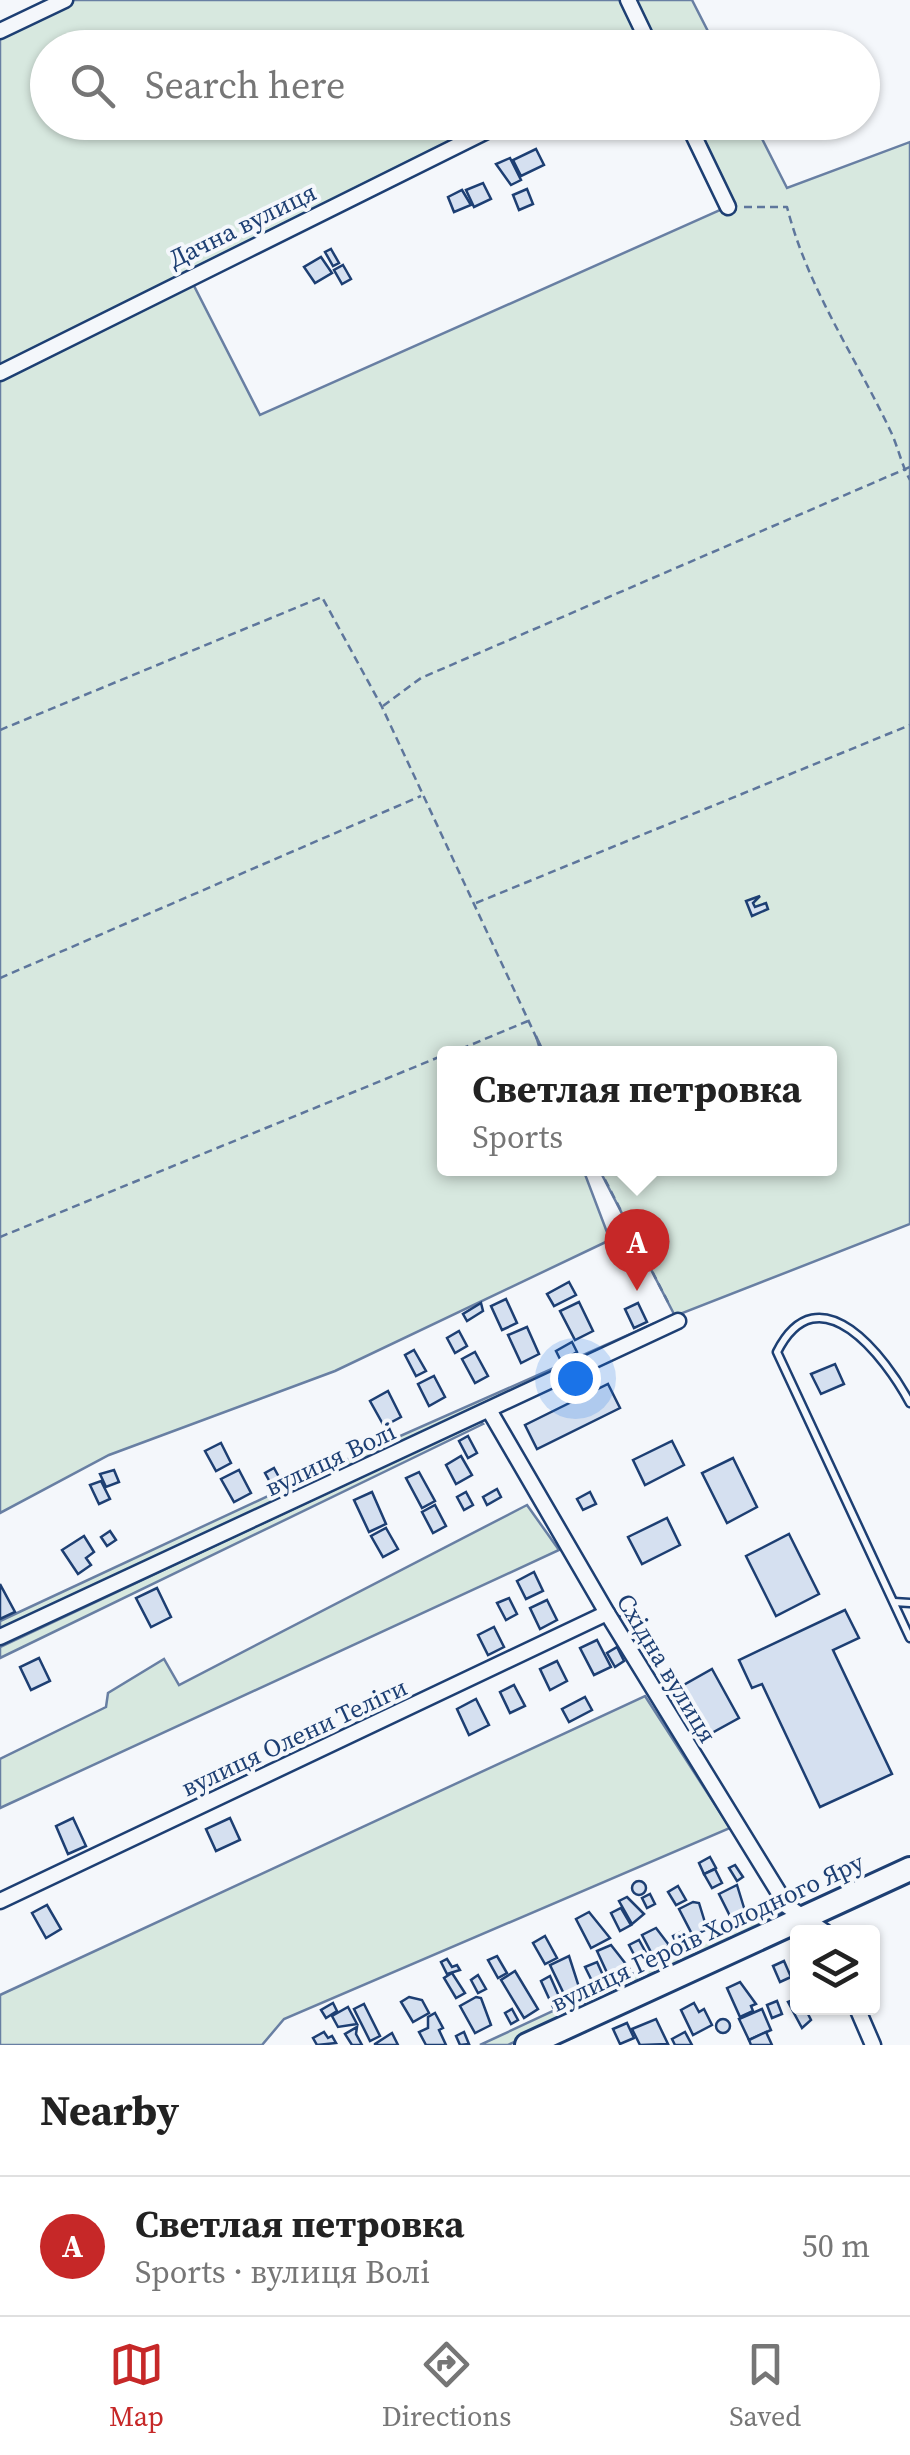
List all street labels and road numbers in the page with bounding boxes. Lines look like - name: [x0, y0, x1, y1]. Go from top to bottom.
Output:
- street label: Дачна вулиця: [162, 174, 322, 276]
- street label: вулиця Волі: [259, 1414, 401, 1504]
- street label: Східна вулиця: [609, 1587, 725, 1749]
- street label: вулиця Олени Теліги: [176, 1670, 412, 1804]
- street label: вулиця Героїв Холодного Яру: [545, 1844, 869, 2020]

